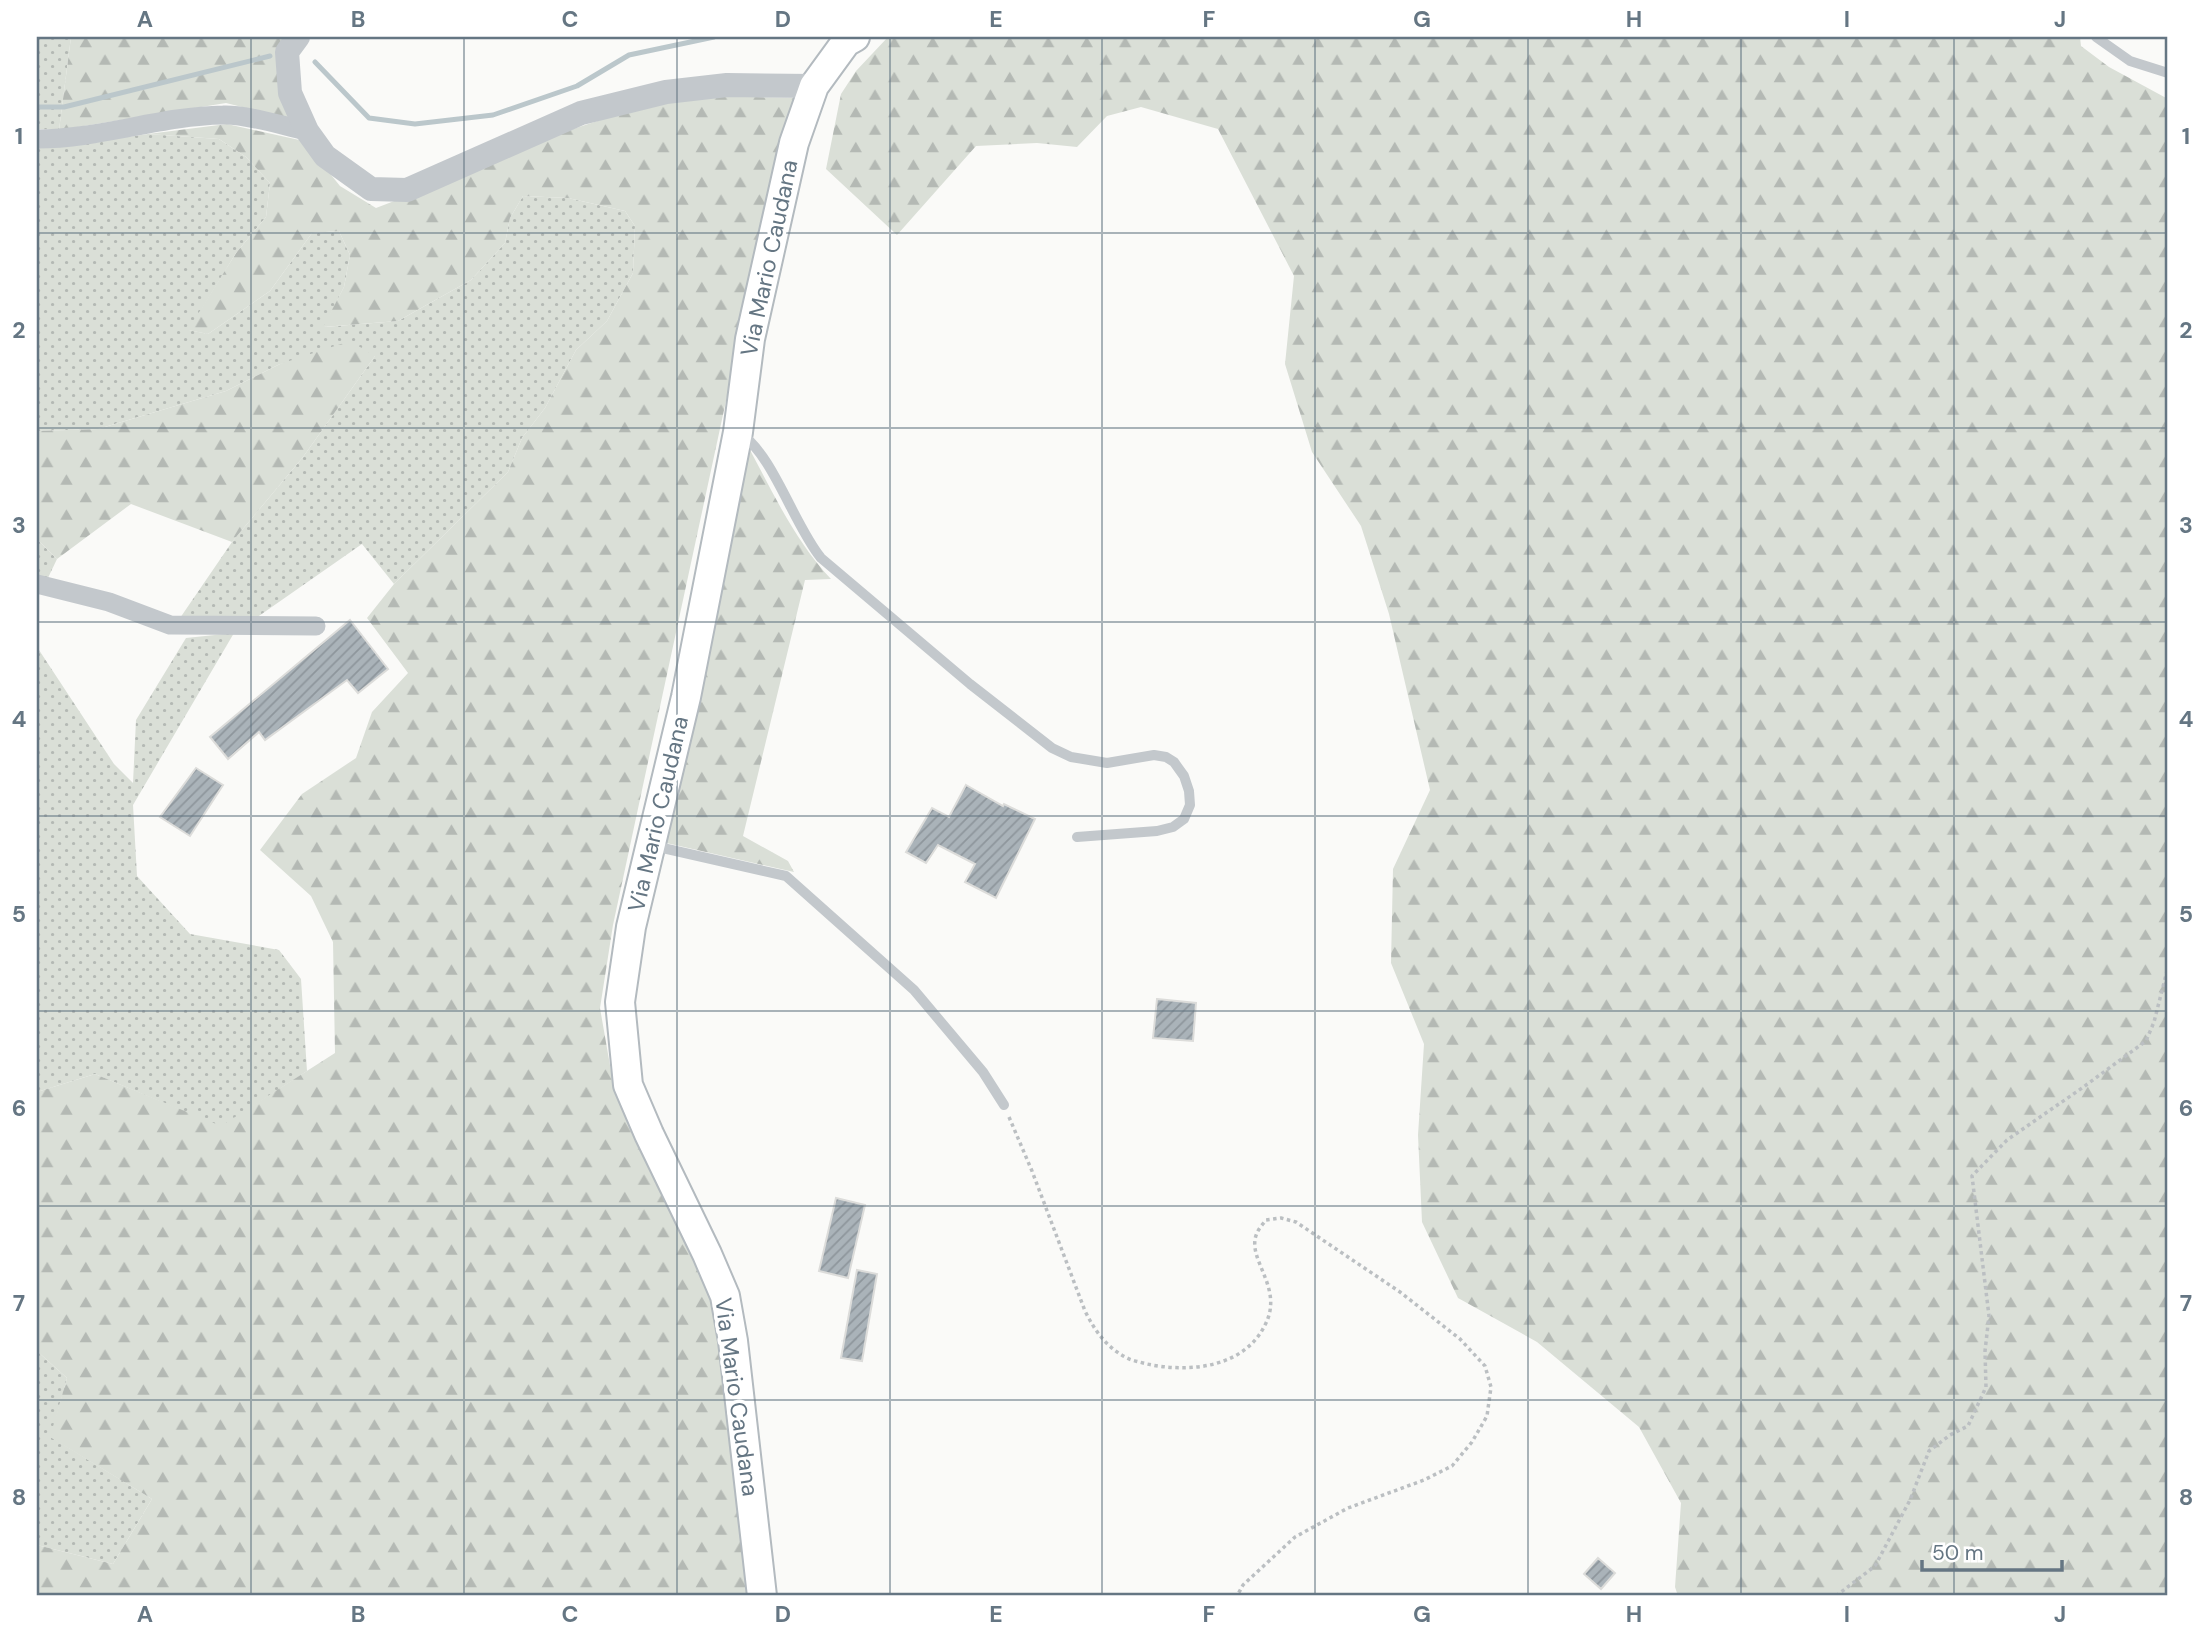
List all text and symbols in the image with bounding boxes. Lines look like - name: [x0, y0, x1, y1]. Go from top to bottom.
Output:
- text: A: [137, 4, 153, 34]
- text: B: [351, 4, 365, 34]
- text: C: [562, 4, 578, 34]
- text: D: [775, 4, 791, 34]
- text: E: [989, 4, 1003, 34]
- text: F: [1203, 4, 1216, 34]
- text: G: [1413, 4, 1431, 34]
- text: H: [1626, 4, 1642, 34]
- text: I: [1844, 4, 1850, 34]
- text: J: [2054, 4, 2066, 34]
- text: 1: [15, 121, 23, 151]
- text: 1: [2182, 121, 2190, 151]
- street label: Via Mario Caudana: [734, 157, 804, 359]
- text: 2: [12, 315, 26, 345]
- text: 2: [2179, 315, 2193, 345]
- text: 3: [12, 510, 26, 540]
- text: 3: [2179, 510, 2193, 540]
- text: 4: [12, 704, 27, 734]
- text: 4: [2179, 704, 2194, 734]
- street label: Via Mario Caudana: [621, 713, 695, 915]
- text: 5: [12, 899, 26, 929]
- text: 5: [2179, 899, 2193, 929]
- text: 6: [12, 1093, 26, 1123]
- text: 6: [2179, 1093, 2193, 1123]
- text: 7: [13, 1288, 25, 1318]
- text: 7: [2180, 1288, 2192, 1318]
- street label: Via Mario Caudana: [708, 1296, 766, 1498]
- text: 8: [12, 1482, 26, 1512]
- text: 8: [2179, 1482, 2193, 1512]
- scale bar: [1922, 1528, 2062, 1572]
- text: 50 m: [1932, 1539, 1983, 1567]
- text: A: [137, 1599, 153, 1629]
- text: B: [351, 1599, 365, 1629]
- text: C: [562, 1599, 578, 1629]
- text: D: [775, 1599, 791, 1629]
- text: E: [989, 1599, 1003, 1629]
- text: F: [1203, 1599, 1216, 1629]
- text: G: [1413, 1599, 1431, 1629]
- text: H: [1626, 1599, 1642, 1629]
- text: I: [1844, 1599, 1850, 1629]
- text: J: [2054, 1599, 2066, 1629]

